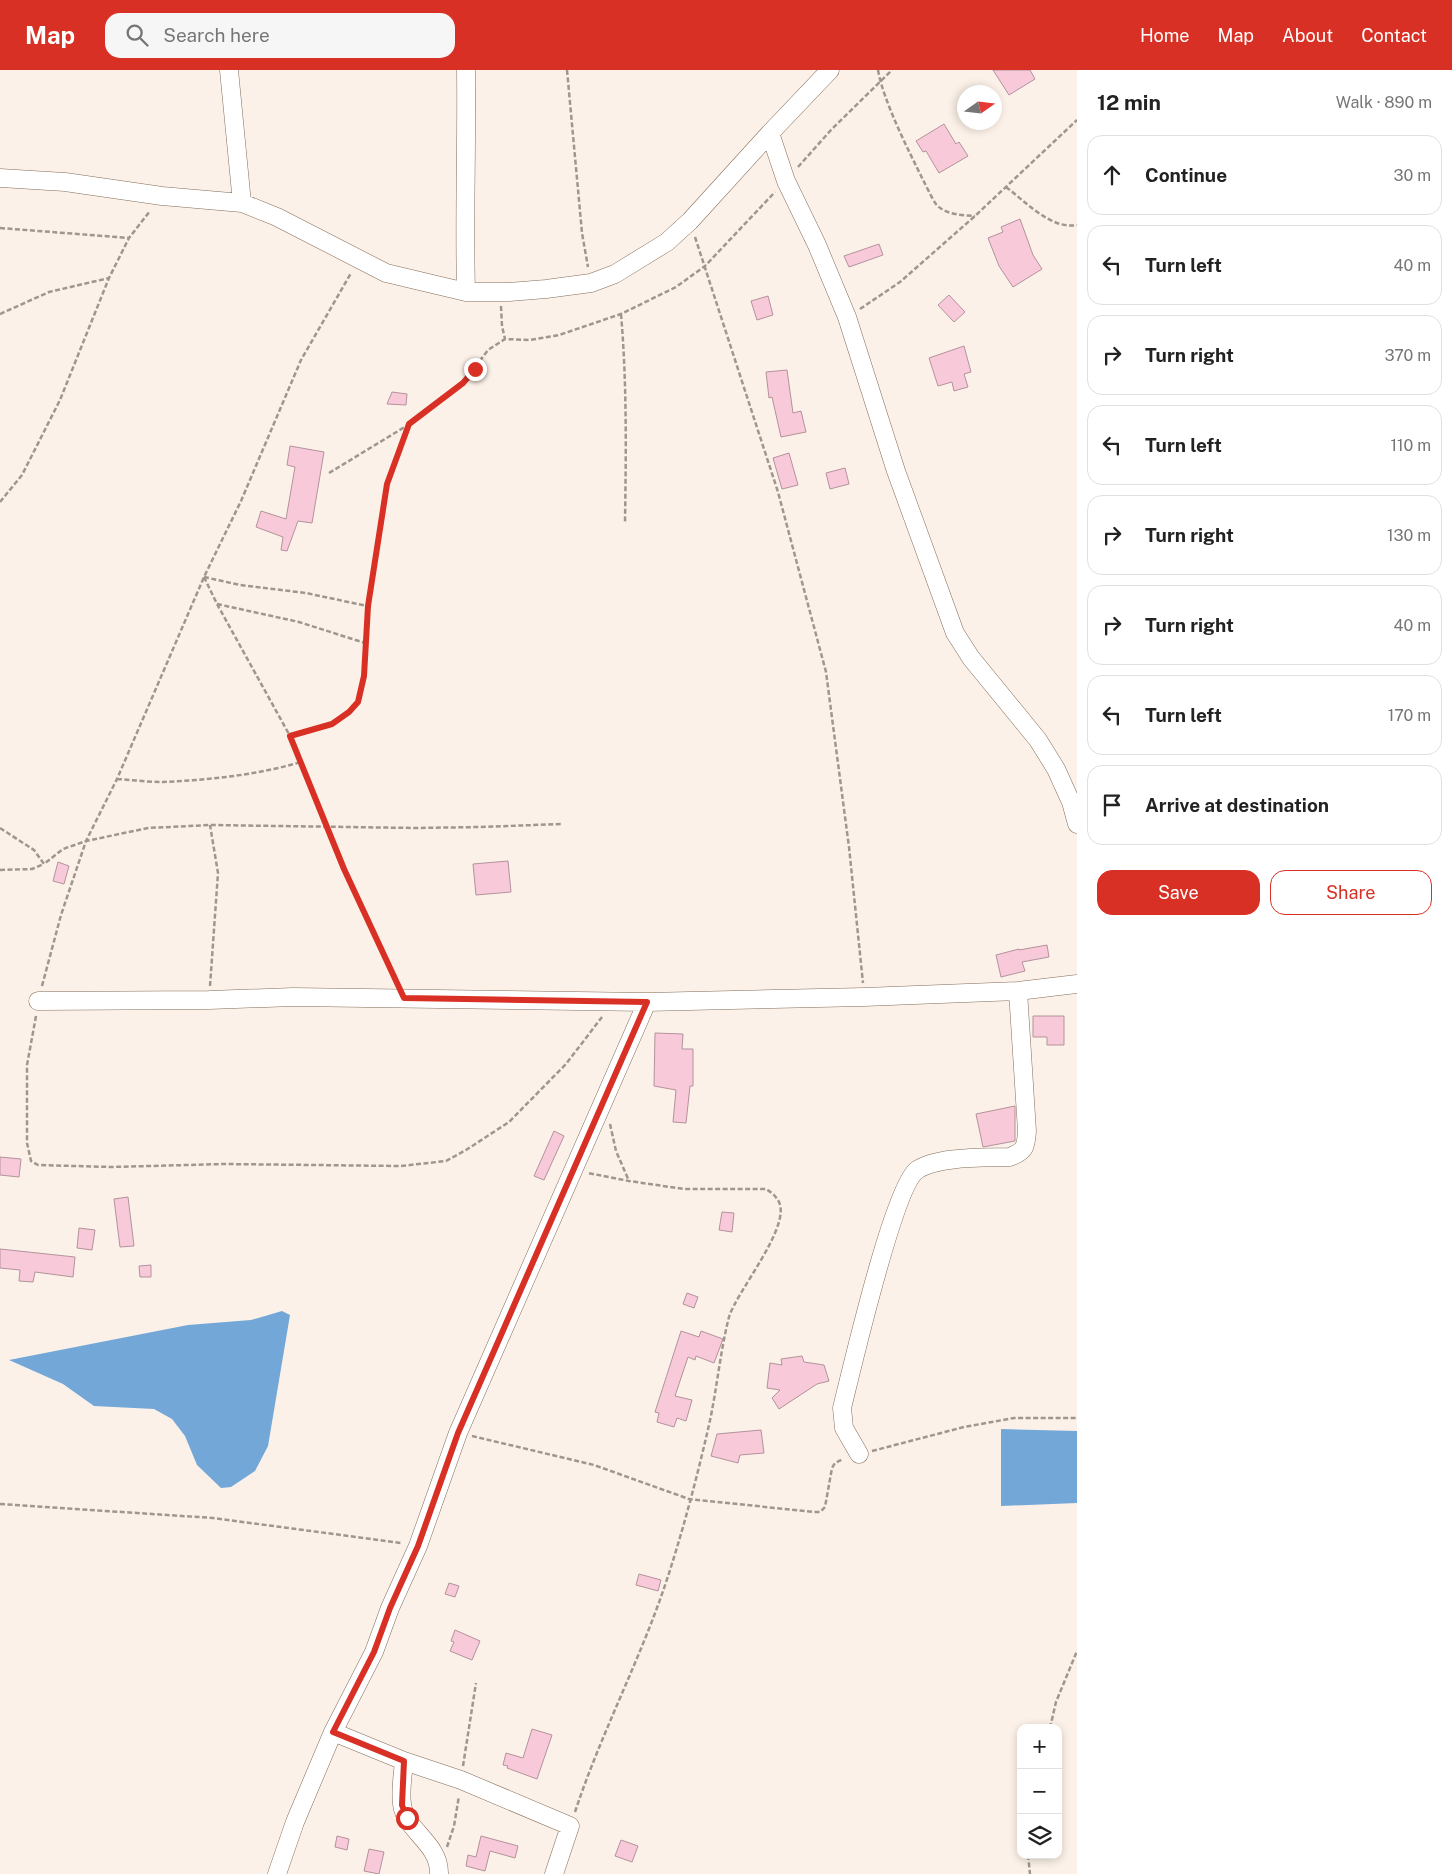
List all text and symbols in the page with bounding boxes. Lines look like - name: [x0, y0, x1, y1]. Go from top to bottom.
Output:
- search box: [105, 13, 455, 58]
- text: Map: [25, 21, 75, 49]
- icon: search: [123, 21, 151, 49]
- text: Search here: [163, 24, 270, 46]
- text: Home: [1140, 25, 1190, 46]
- text: Map: [1218, 25, 1254, 46]
- text: About: [1282, 25, 1333, 46]
- text: Contact: [1361, 25, 1427, 46]
- north arrow: [957, 85, 1002, 130]
- text: 12 min: [1097, 90, 1161, 115]
- text: Walk · 890 m: [1336, 93, 1432, 112]
- icon: ahead: [1098, 161, 1126, 189]
- text: Continue: [1145, 164, 1227, 186]
- text: 30 m: [1394, 166, 1431, 185]
- icon: left: [1098, 251, 1126, 279]
- text: Turn left: [1145, 254, 1222, 276]
- text: 40 m: [1393, 256, 1431, 275]
- icon: right: [1098, 341, 1126, 369]
- text: Turn right: [1145, 344, 1234, 366]
- text: 370 m: [1384, 346, 1431, 365]
- route end: [464, 358, 487, 381]
- icon: left: [1098, 431, 1126, 459]
- text: Turn left: [1145, 434, 1222, 456]
- text: 110 m: [1390, 436, 1431, 455]
- icon: right: [1098, 521, 1126, 549]
- text: Turn right: [1145, 524, 1234, 546]
- text: 130 m: [1387, 526, 1431, 545]
- icon: right: [1098, 611, 1126, 639]
- text: Turn right: [1145, 614, 1234, 636]
- text: 40 m: [1393, 616, 1431, 635]
- icon: left: [1098, 701, 1126, 729]
- text: Turn left: [1145, 704, 1222, 726]
- text: 170 m: [1388, 706, 1431, 725]
- icon: arrive: [1098, 791, 1126, 819]
- text: Arrive at destination: [1145, 794, 1329, 816]
- button: Save: [1097, 870, 1260, 915]
- button: Share: [1270, 870, 1432, 915]
- map controls: [1017, 1724, 1062, 1859]
- button: +: [1017, 1724, 1062, 1769]
- button: −: [1017, 1769, 1062, 1814]
- route start: [396, 1807, 419, 1830]
- button: layers: [1017, 1814, 1062, 1859]

